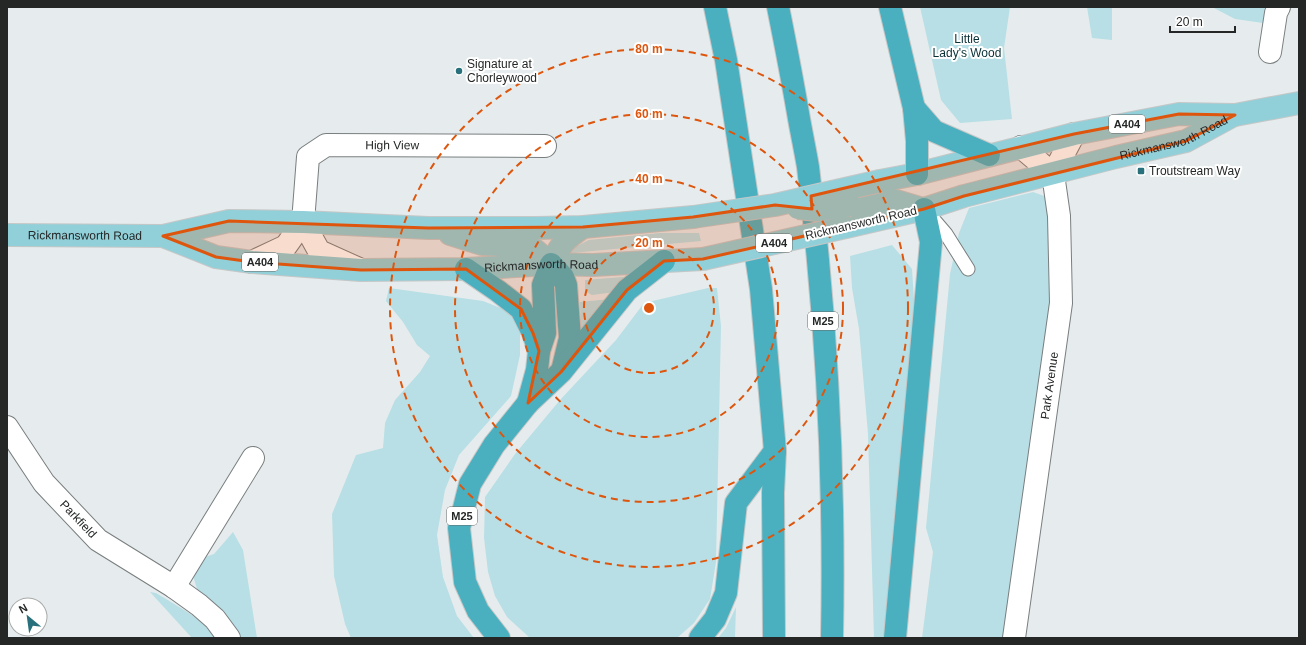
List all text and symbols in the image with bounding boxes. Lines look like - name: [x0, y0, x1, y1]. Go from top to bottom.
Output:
- scale bar: [1170, 8, 1235, 34]
- text: 20 m: [1176, 15, 1203, 29]
- park label: Little Lady's Wood: [933, 32, 1001, 60]
- text: 80 m: [635, 42, 663, 56]
- place label: Signature at Chorleywood: [467, 57, 537, 85]
- marker: Signature at Chorleywood: [454, 66, 464, 76]
- text: 60 m: [635, 107, 663, 121]
- street label: Rickmansworth Road: [1118, 113, 1230, 163]
- road number: A404: [1109, 115, 1145, 133]
- street label: High View: [365, 138, 419, 152]
- place label: Troutstream Way: [1149, 164, 1240, 178]
- marker: Troutstream Way: [1136, 166, 1146, 176]
- text: 40 m: [635, 172, 663, 186]
- street label: Rickmansworth Road: [804, 203, 918, 243]
- street label: Rickmansworth Road: [28, 228, 142, 243]
- road number: A404: [756, 234, 792, 252]
- text: 20 m: [635, 236, 663, 250]
- road number: A404: [242, 253, 278, 271]
- street label: Rickmansworth Road: [484, 257, 599, 275]
- centre of rings: [642, 301, 656, 315]
- road number: M25: [808, 312, 838, 330]
- street label: Park Avenue: [1038, 351, 1061, 420]
- street label: Parkfield: [57, 497, 99, 541]
- road number: M25: [447, 507, 477, 525]
- north arrow: [8, 597, 48, 637]
- text: N: [17, 601, 30, 615]

